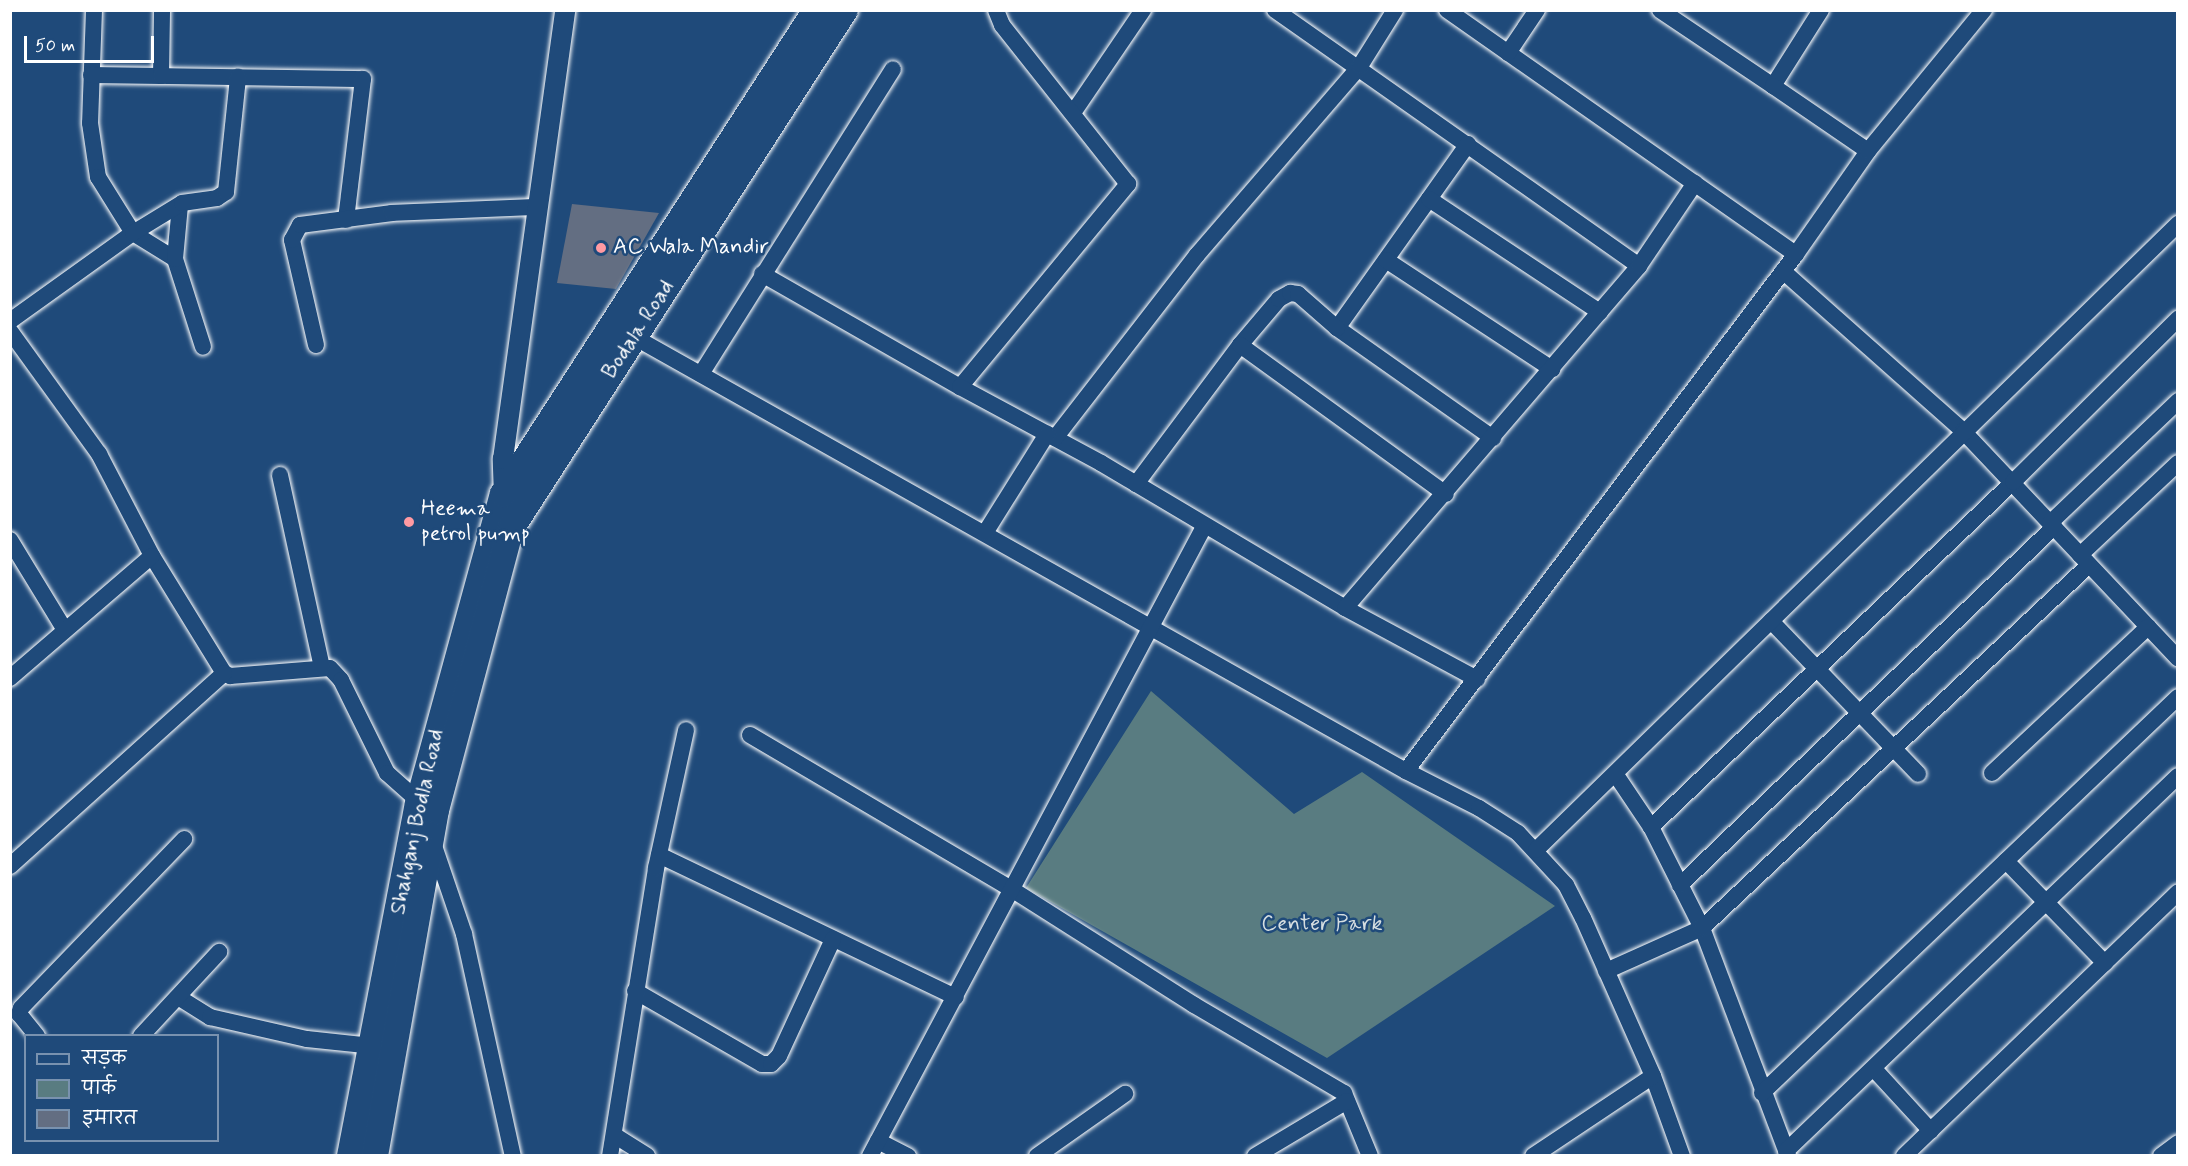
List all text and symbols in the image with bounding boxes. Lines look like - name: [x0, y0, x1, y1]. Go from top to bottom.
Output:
- scale bar: [27, 24, 158, 62]
- text: 50 m: [35, 34, 75, 58]
- place label: AC Wala Mandir: [613, 235, 772, 261]
- marker: AC Wala Mandir: [594, 241, 608, 255]
- street label: Bodala Road: [597, 276, 681, 384]
- place label: Heema petrol pump: [421, 496, 526, 548]
- marker: Heema petrol pump: [402, 515, 416, 529]
- street label: Shahganj Bodla Road: [385, 727, 451, 917]
- park label: Center Park: [1263, 912, 1381, 938]
- legend: [24, 1034, 219, 1142]
- text: सड़क: [82, 1047, 126, 1071]
- text: पार्क: [82, 1077, 116, 1101]
- text: इमारत: [82, 1107, 137, 1131]

